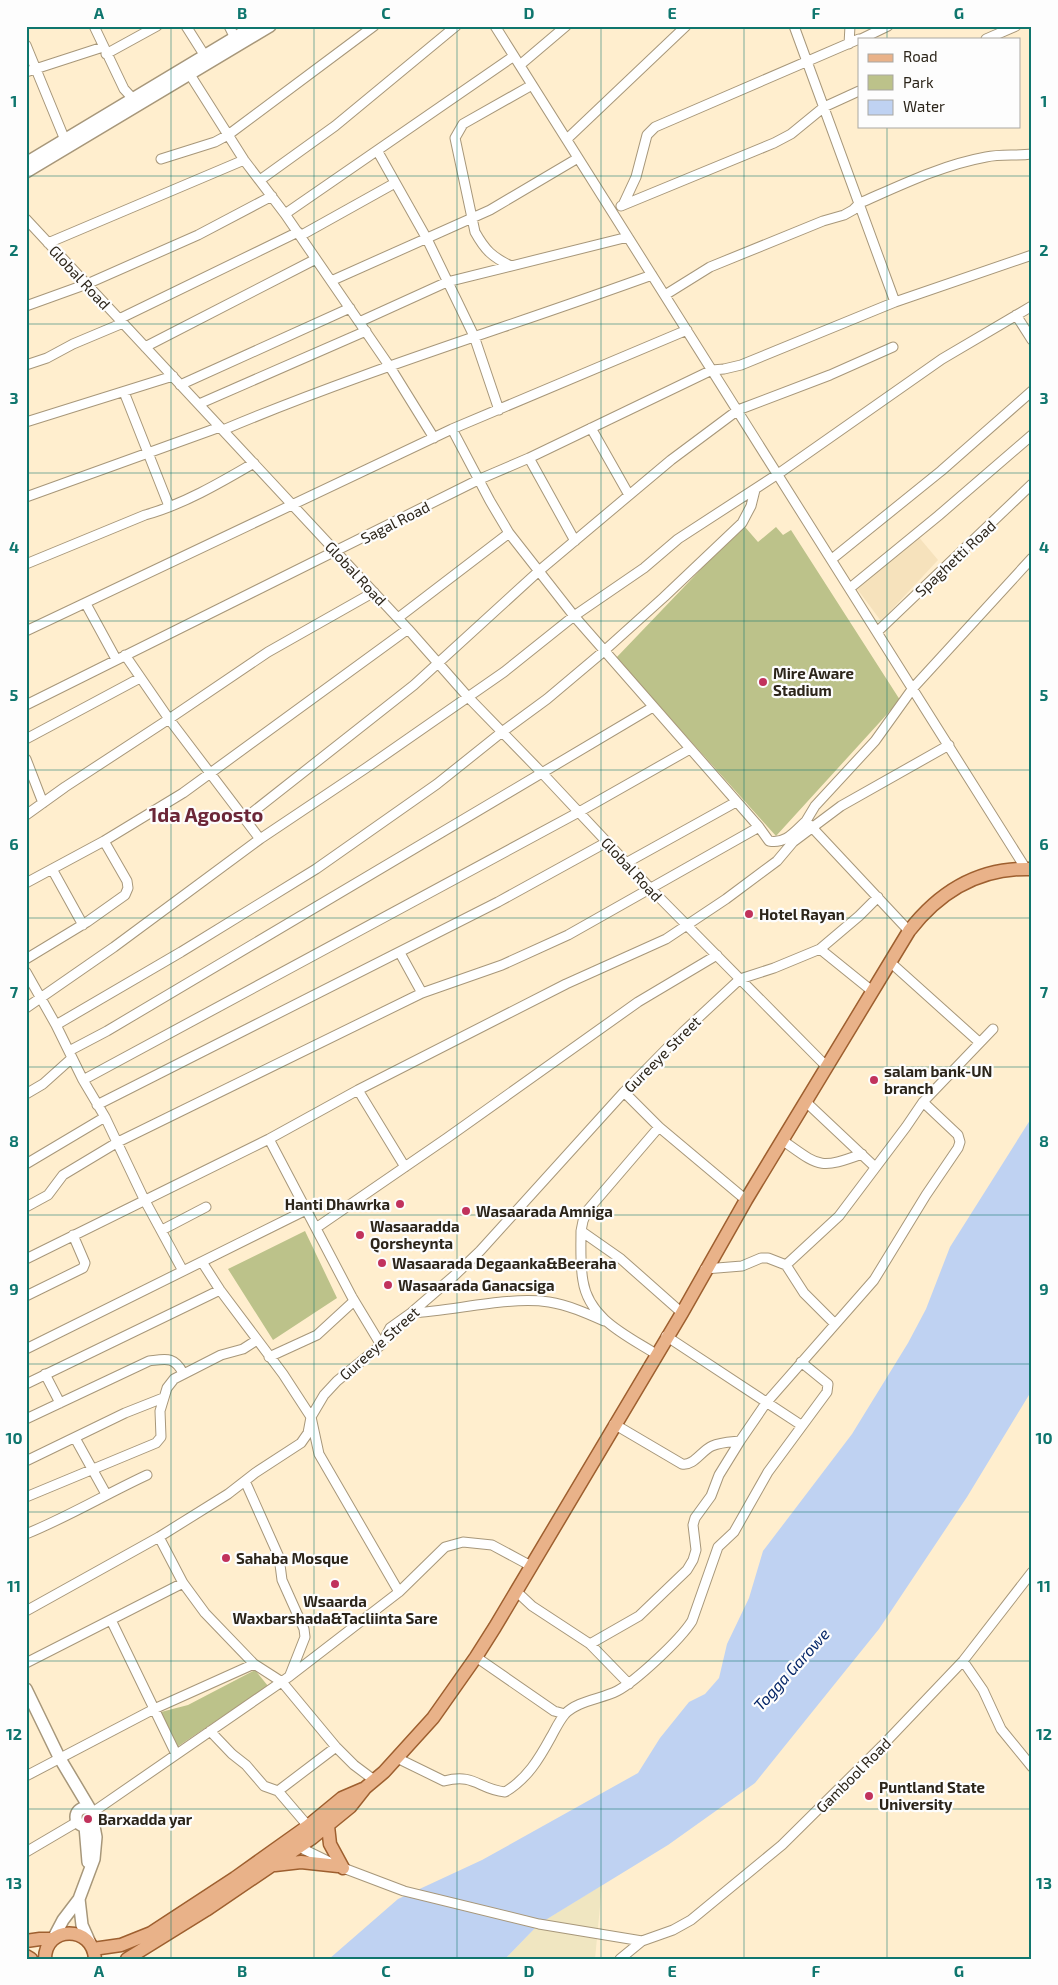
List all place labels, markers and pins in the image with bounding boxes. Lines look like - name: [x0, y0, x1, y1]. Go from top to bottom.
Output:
- place label: Mire Aware Stadium: [773, 664, 854, 699]
- marker: Mire Aware Stadium: [757, 676, 769, 688]
- place label: Hotel Rayan: [759, 905, 845, 924]
- marker: Hotel Rayan: [743, 908, 755, 920]
- place label: salam bank-UN branch: [884, 1062, 992, 1097]
- marker: salam bank-UN branch: [868, 1074, 880, 1086]
- place label: Hanti Dhawrka: [285, 1195, 390, 1213]
- marker: Hanti Dhawrka: [394, 1198, 406, 1210]
- place label: Wasaarada Amniga: [476, 1202, 613, 1220]
- marker: Wasaarada Amniga: [460, 1205, 472, 1217]
- place label: Wasaaradda Qorsheynta: [370, 1217, 459, 1253]
- marker: Wasaaradda Qorsheynta: [354, 1229, 366, 1241]
- place label: Wasaarada Degaanka&Beeraha: [392, 1254, 617, 1272]
- marker: Wasaarada Degaanka&Beeraha: [376, 1257, 388, 1269]
- place label: Wasaarada Ganacsiga: [398, 1276, 555, 1294]
- marker: Wasaarada Ganacsiga: [382, 1279, 394, 1291]
- place label: Sahaba Mosque: [236, 1549, 348, 1567]
- marker: Sahaba Mosque: [220, 1552, 232, 1564]
- marker: Wsaarda Waxbarshada&Tacliinta Sare: [329, 1578, 341, 1590]
- place label: Wsaarda Waxbarshada&Tacliinta Sare: [232, 1592, 438, 1627]
- place label: Puntland State University: [879, 1778, 985, 1814]
- marker: Puntland State University: [863, 1790, 875, 1802]
- place label: Barxadda yar: [98, 1810, 193, 1829]
- marker: Barxadda yar: [82, 1813, 94, 1825]

